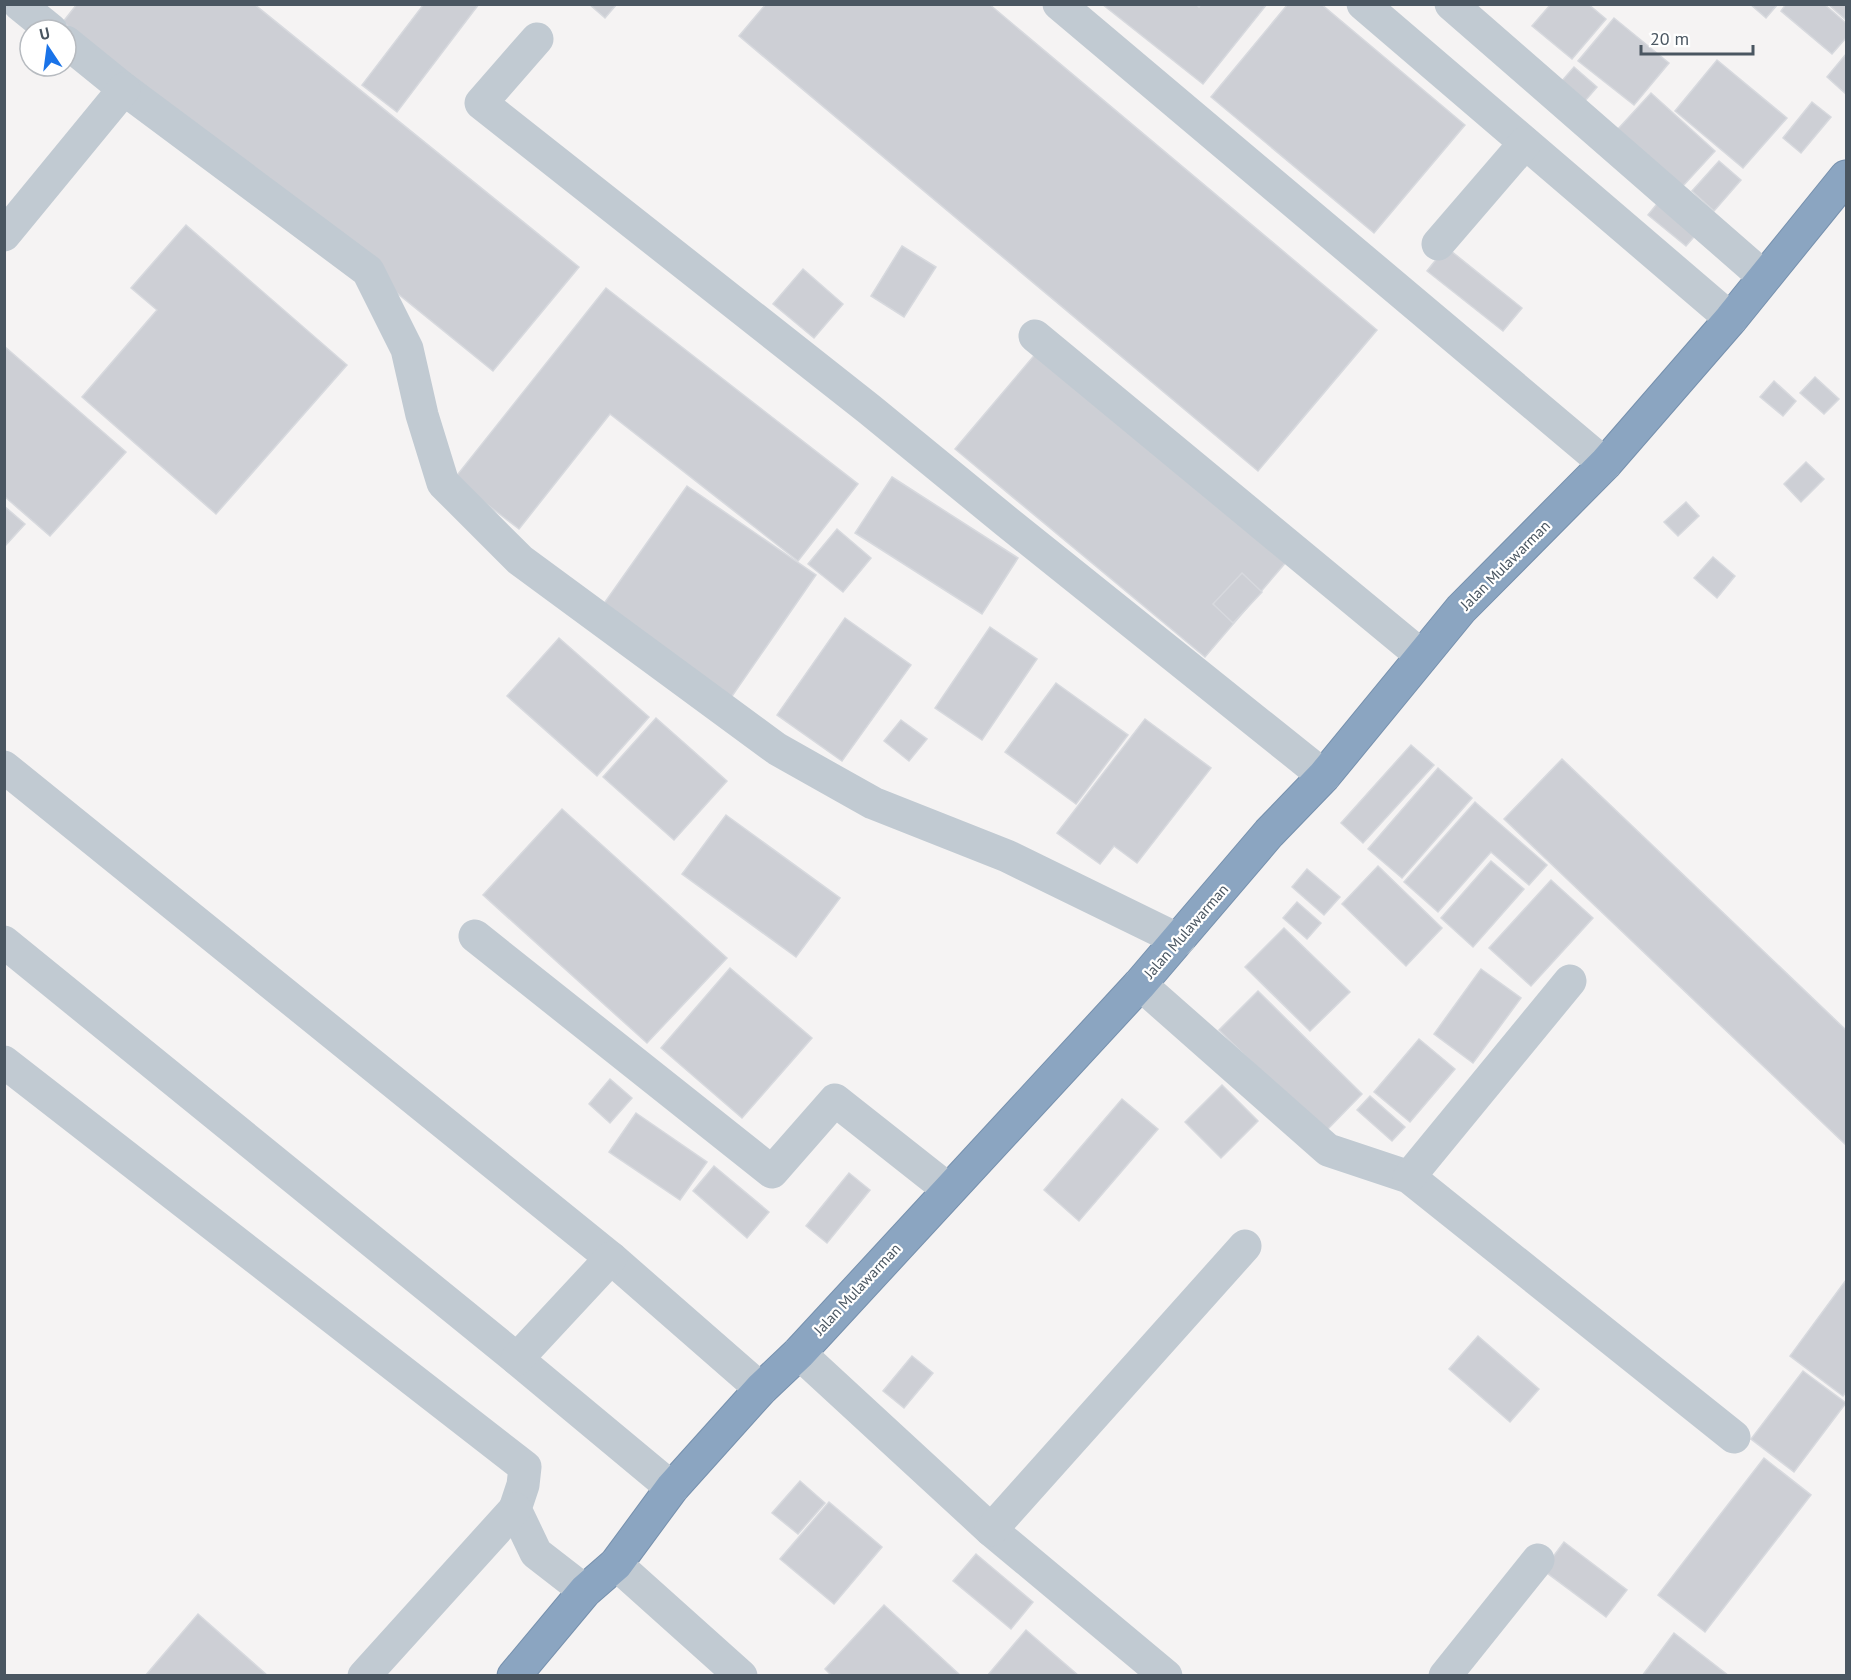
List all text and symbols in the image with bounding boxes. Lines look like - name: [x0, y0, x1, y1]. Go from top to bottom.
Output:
- north arrow: [18, 18, 78, 78]
- scale bar: [1641, 18, 1754, 56]
- text: U: [37, 23, 52, 44]
- text: 20 m: [1650, 27, 1689, 50]
- street label: Jalan Mulawarman: [1456, 516, 1554, 614]
- street label: Jalan Mulawarman: [1139, 880, 1232, 983]
- street label: Jalan Mulawarman: [809, 1239, 905, 1340]

